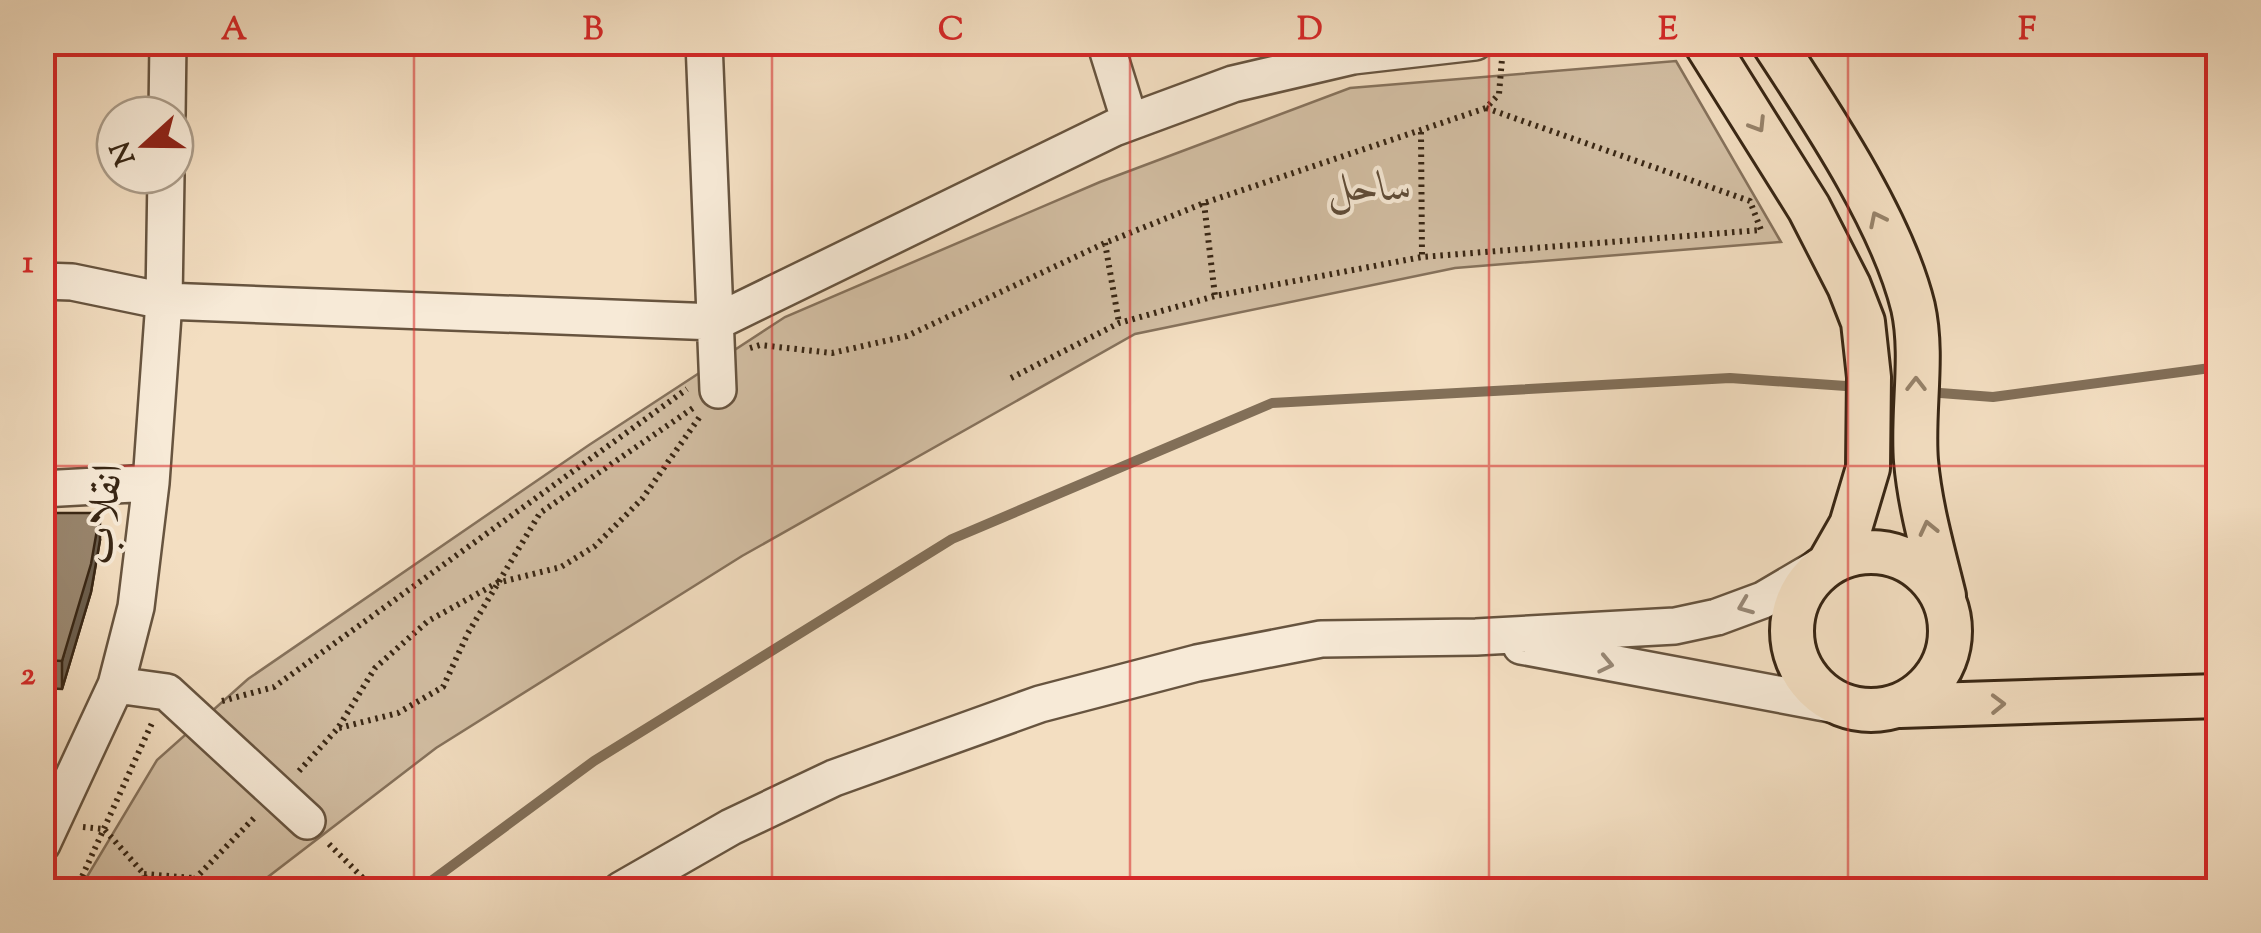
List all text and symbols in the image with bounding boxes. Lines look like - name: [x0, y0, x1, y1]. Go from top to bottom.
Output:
- text: A: [221, 8, 247, 54]
- text: B: [583, 8, 603, 54]
- text: C: [938, 8, 964, 54]
- text: D: [1297, 8, 1323, 54]
- text: E: [1658, 8, 1678, 54]
- text: F: [2018, 8, 2036, 54]
- north arrow: [95, 95, 195, 195]
- one-way arrow: [1746, 114, 1765, 132]
- text: N: [102, 135, 147, 170]
- park label: ساحل: [1327, 160, 1413, 220]
- one-way arrow: [1869, 211, 1889, 229]
- text: 1: [23, 241, 34, 287]
- one-way arrow: [1905, 375, 1927, 390]
- street label: انقلاب: [71, 461, 141, 568]
- one-way arrow: [1919, 520, 1940, 537]
- one-way arrow: [1738, 595, 1755, 615]
- one-way arrow: [1597, 652, 1614, 673]
- text: 2: [21, 653, 36, 699]
- one-way arrow: [1990, 693, 2006, 714]

